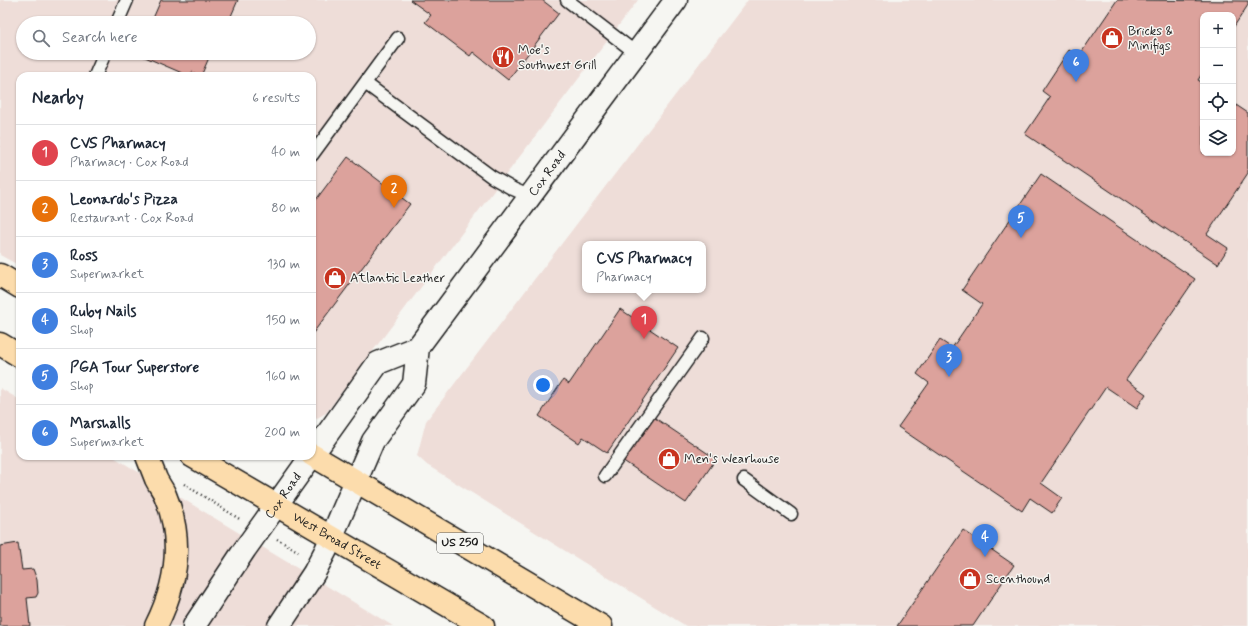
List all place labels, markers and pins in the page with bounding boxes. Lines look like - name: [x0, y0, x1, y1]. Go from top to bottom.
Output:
- place label: Bricks & Minifigs: [1128, 23, 1173, 55]
- shop icon: Bricks & Minifigs: [1099, 25, 1125, 51]
- place label: Moe's Southwest Grill: [518, 42, 597, 74]
- restaurant icon: Moe's Southwest Grill: [490, 44, 516, 70]
- pin: 6: [1063, 49, 1089, 82]
- pin: 2: [381, 175, 407, 208]
- pin: 5: [1008, 205, 1034, 238]
- shop icon: Atlantic Leather: [322, 265, 348, 291]
- place label: Atlantic Leather: [350, 270, 446, 287]
- pin: 1: [631, 306, 657, 339]
- pin: 3: [936, 344, 962, 377]
- shop icon: Men's Wearhouse: [656, 446, 682, 472]
- place label: Men's Wearhouse: [684, 451, 780, 468]
- pin: 4: [972, 524, 998, 557]
- shop icon: Scenthound: [957, 566, 983, 592]
- place label: Scenthound: [986, 571, 1050, 588]

